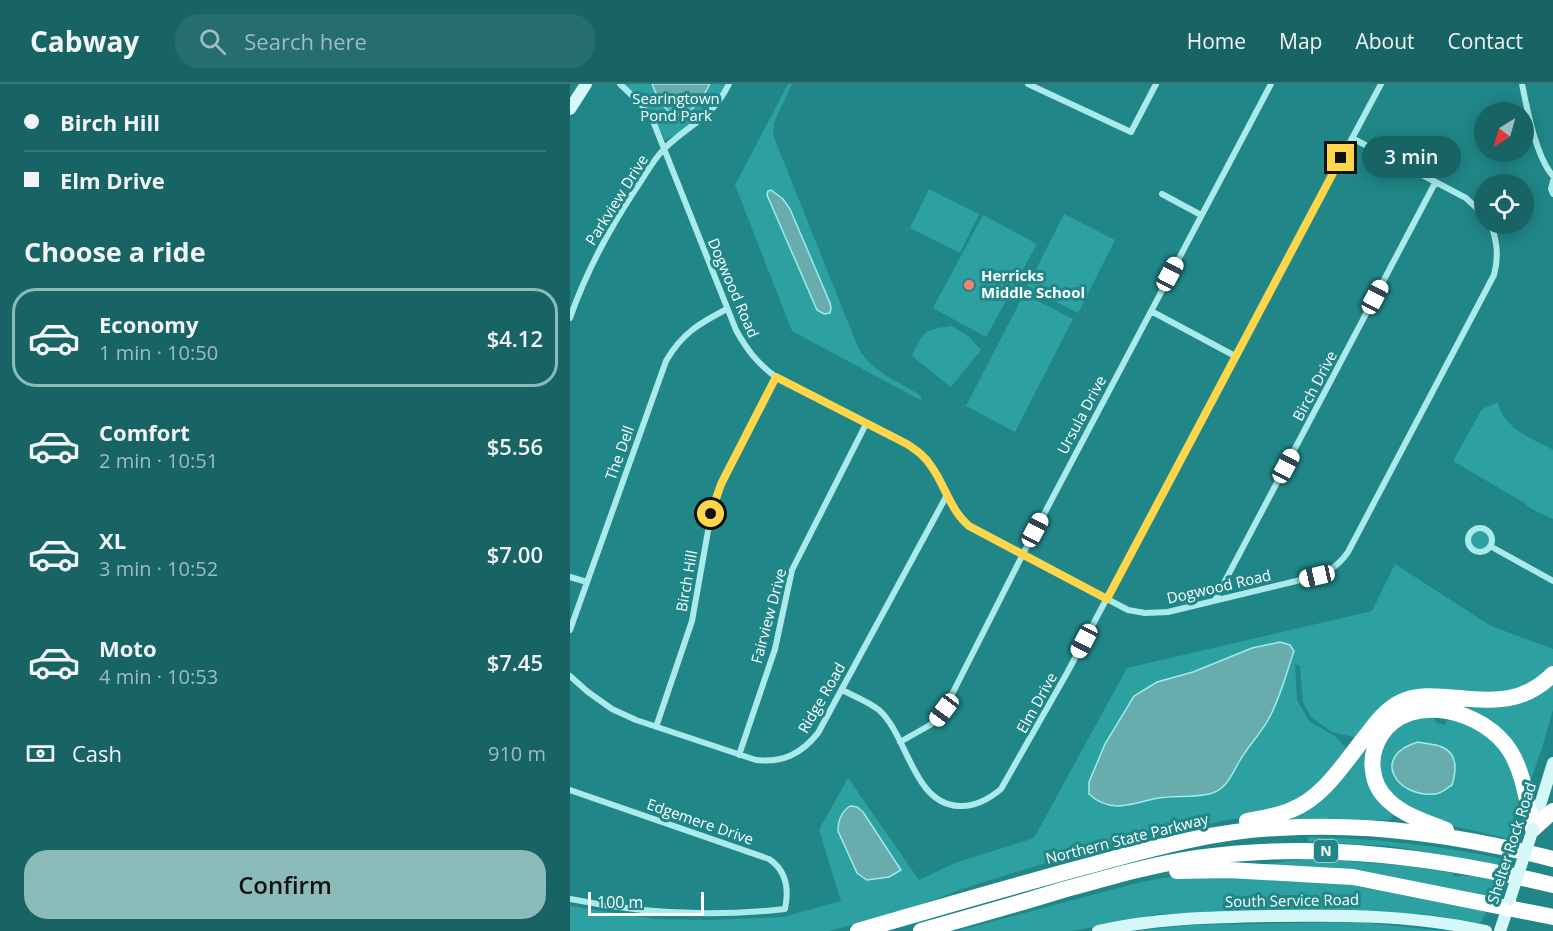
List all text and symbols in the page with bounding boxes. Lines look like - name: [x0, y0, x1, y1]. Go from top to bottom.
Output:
- search box: [175, 14, 595, 68]
- text: Cabway: [30, 22, 139, 60]
- icon: search: [196, 25, 229, 58]
- text: Search here: [244, 26, 367, 56]
- text: Home: [1187, 27, 1246, 55]
- text: Map: [1279, 27, 1322, 55]
- text: About: [1355, 27, 1415, 55]
- text: Contact: [1448, 27, 1523, 55]
- park label: Searingtown Pond Park: [632, 88, 720, 125]
- north arrow: [1474, 102, 1534, 162]
- map controls: [1474, 102, 1534, 234]
- text: Birch Hill: [60, 107, 160, 137]
- callout: 3 min: [1362, 137, 1461, 179]
- text: 3 min: [1385, 143, 1439, 170]
- route end: [1327, 144, 1354, 171]
- street label: Parkview Drive: [580, 150, 652, 249]
- text: Elm Drive: [60, 165, 165, 195]
- button: locate: [1474, 174, 1534, 234]
- text: Choose a ride: [24, 233, 206, 270]
- street label: Dogwood Road: [704, 235, 764, 341]
- car: [1154, 254, 1186, 294]
- place label: Herricks Middle School: [981, 265, 1085, 302]
- car: [1359, 277, 1391, 317]
- marker: Herricks Middle School: [962, 278, 976, 292]
- text: Economy: [99, 309, 198, 339]
- icon: car: [27, 311, 81, 365]
- text: $4.12: [487, 323, 543, 353]
- text: 1 min · 10:50: [99, 339, 218, 366]
- street label: Birch Drive: [1287, 347, 1341, 424]
- street label: Ursula Drive: [1052, 372, 1110, 457]
- text: Comfort: [99, 417, 190, 447]
- icon: car: [27, 419, 81, 473]
- street label: The Dell: [600, 423, 638, 483]
- text: $5.56: [487, 431, 543, 461]
- car: [1270, 446, 1302, 486]
- text: 2 min · 10:51: [99, 447, 218, 474]
- route start: [697, 500, 724, 527]
- car: [1019, 510, 1051, 550]
- text: XL: [99, 525, 126, 555]
- icon: car: [27, 527, 81, 581]
- text: $7.00: [487, 539, 543, 569]
- street label: Birch Hill: [671, 548, 701, 613]
- text: 3 min · 10:52: [99, 555, 218, 582]
- car: [1297, 563, 1337, 589]
- street label: Dogwood Road: [1165, 564, 1273, 608]
- street label: Fairview Drive: [746, 566, 790, 666]
- car: [1068, 621, 1100, 661]
- text: Moto: [99, 633, 157, 663]
- icon: car: [27, 635, 81, 689]
- text: $7.45: [487, 647, 543, 677]
- street label: Ridge Road: [793, 659, 849, 736]
- text: 4 min · 10:53: [99, 663, 218, 690]
- street label: Elm Drive: [1011, 669, 1061, 736]
- car: [926, 690, 962, 730]
- icon: cash: [24, 737, 57, 770]
- text: Cash: [72, 738, 122, 768]
- text: 910 m: [488, 740, 546, 767]
- street label: Shelter Rock Road: [1482, 779, 1540, 906]
- street label: Edgemere Drive: [644, 793, 756, 849]
- street label: Northern State Parkway: [1043, 808, 1211, 868]
- road number: N: [1314, 840, 1338, 862]
- button: Confirm: [24, 850, 546, 919]
- scale bar: [588, 889, 704, 916]
- street label: South Service Road: [1225, 889, 1359, 911]
- text: 100 m: [597, 891, 643, 913]

